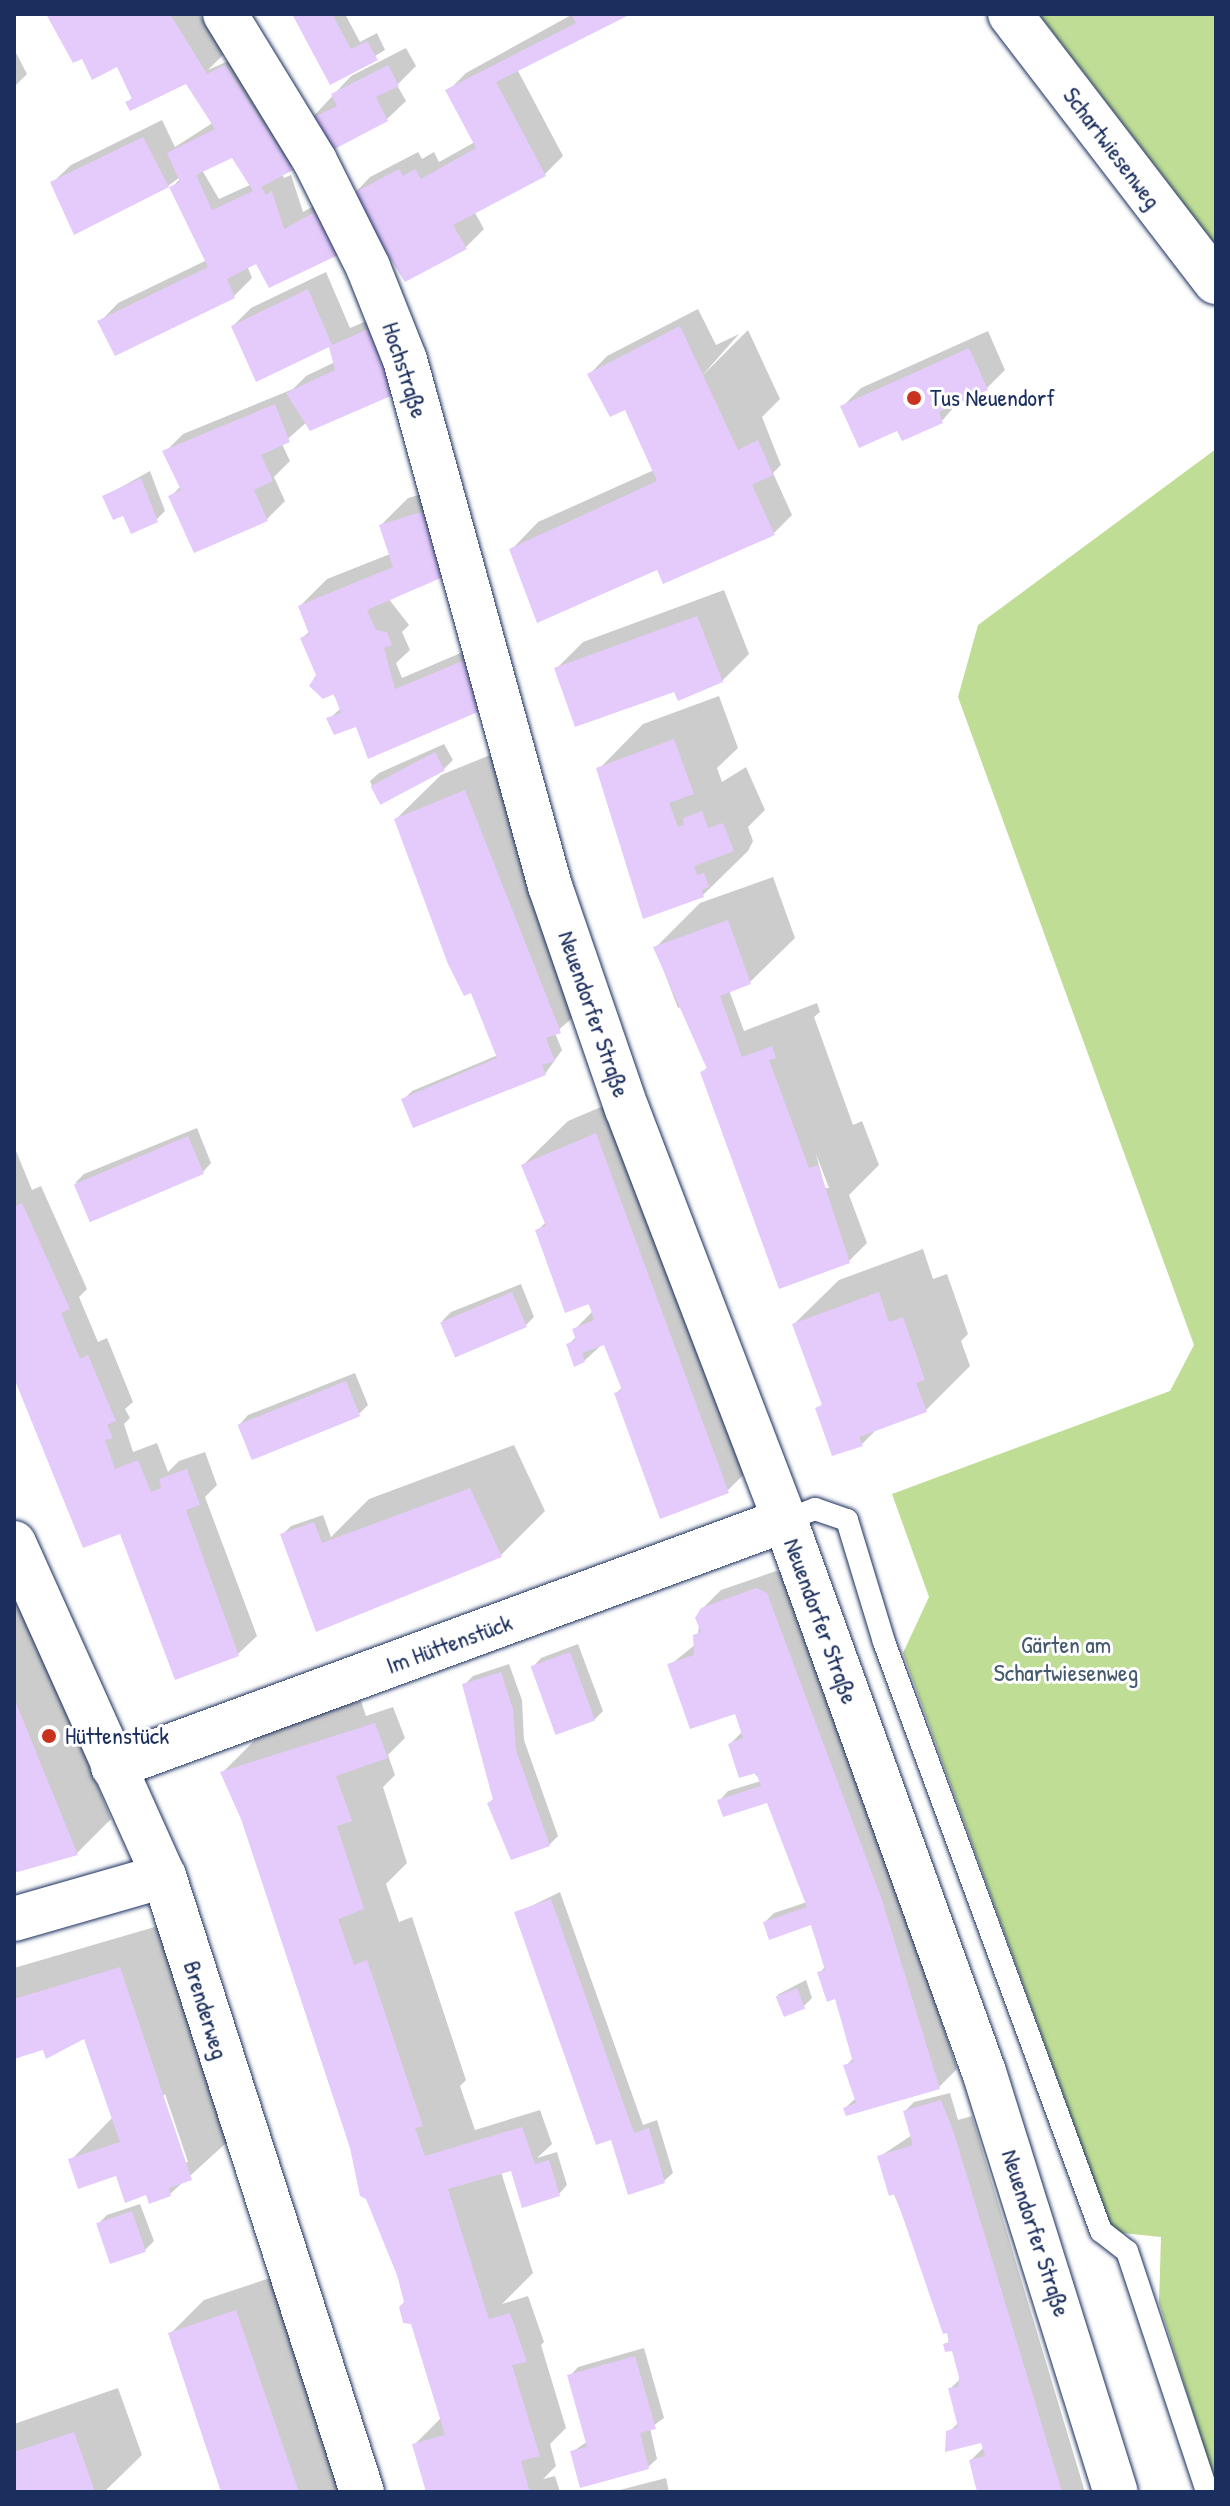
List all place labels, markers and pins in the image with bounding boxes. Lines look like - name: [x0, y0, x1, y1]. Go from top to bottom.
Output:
- place label: Tus Neuendorf: [930, 384, 1055, 412]
- marker: Tus Neuendorf: [905, 389, 923, 407]
- place label: Hüttenstück: [65, 1722, 169, 1750]
- marker: Hüttenstück: [40, 1727, 58, 1745]

